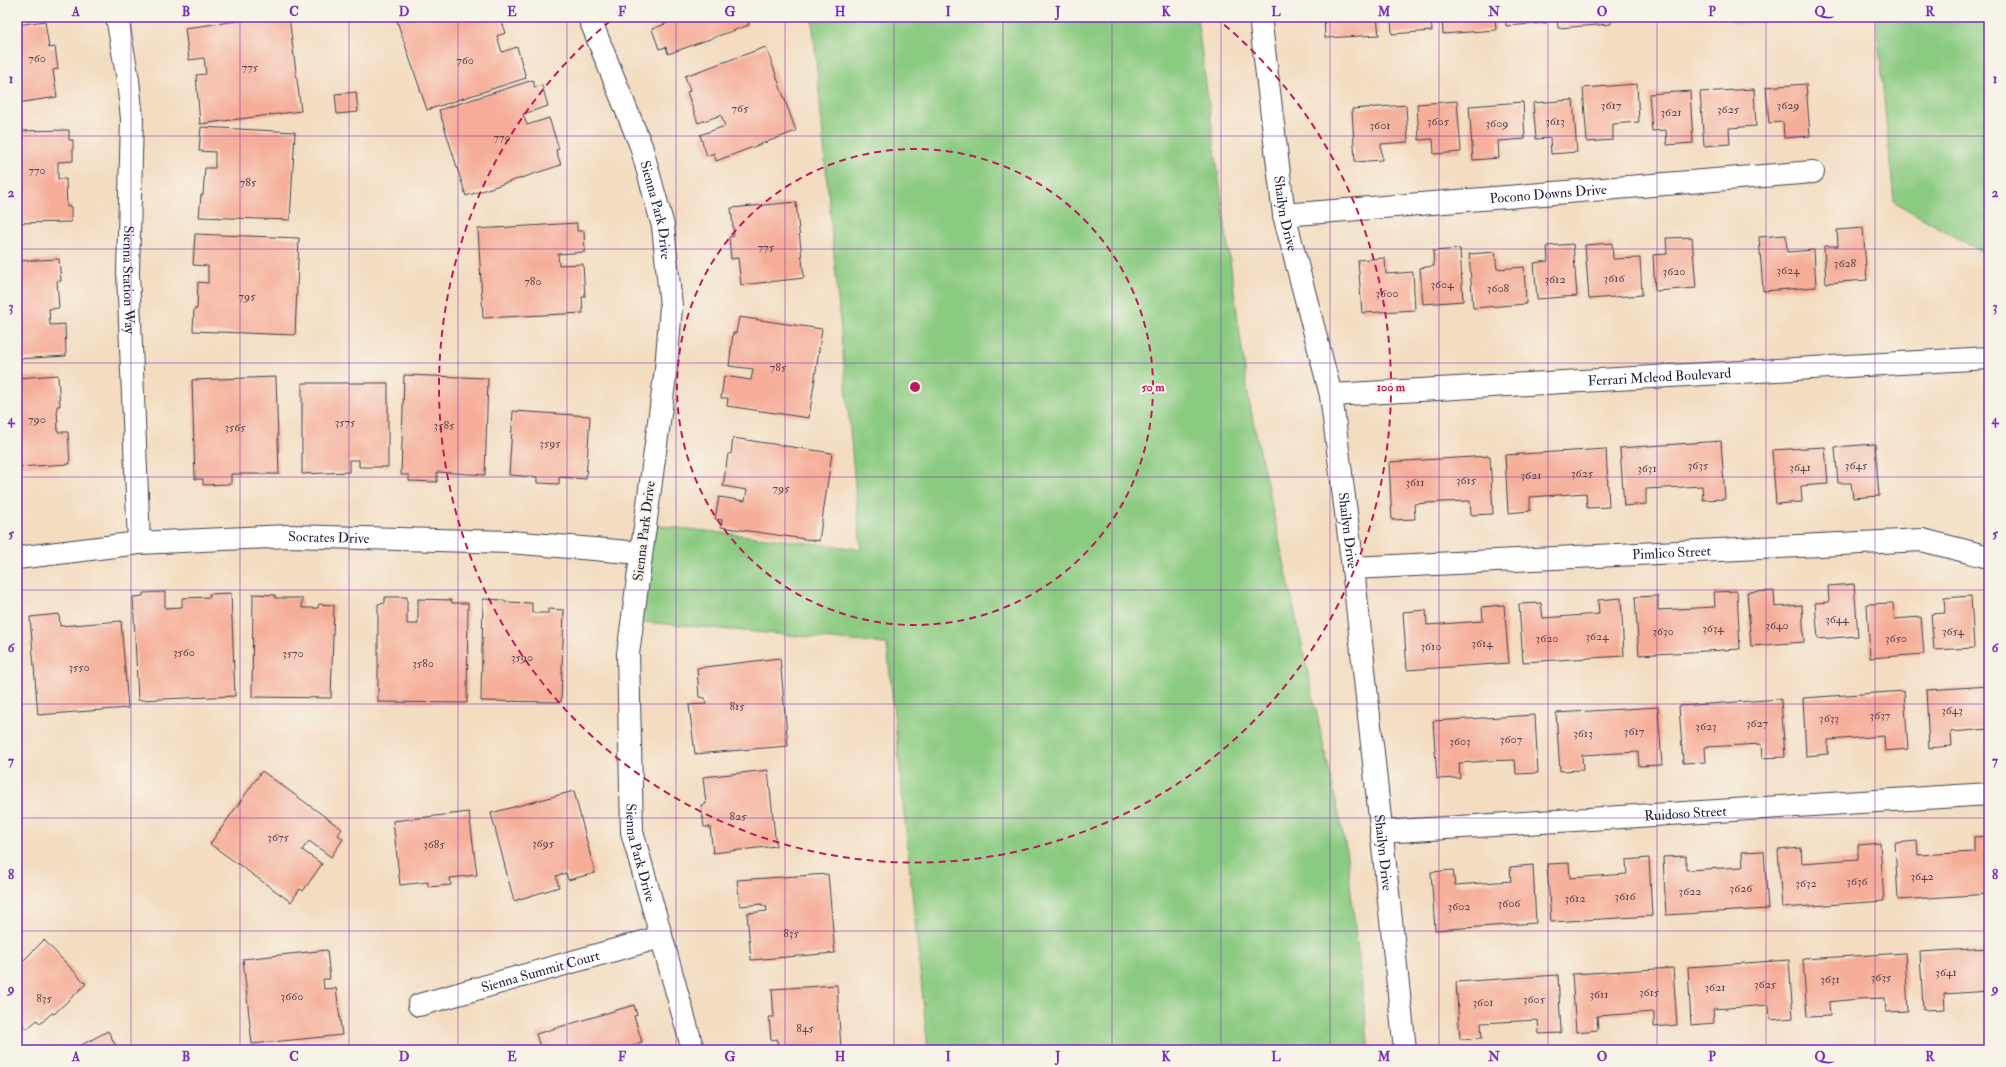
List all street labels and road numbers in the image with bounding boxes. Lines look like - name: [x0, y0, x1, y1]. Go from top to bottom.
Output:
- street label: Sienna Park Drive: [637, 159, 675, 260]
- street label: Shailyn Drive: [1271, 175, 1302, 253]
- street label: Pocono Downs Drive: [1489, 180, 1608, 207]
- street label: Sienna Station Way: [119, 225, 139, 335]
- street label: Ferrari Mcleod Boulevard: [1587, 364, 1732, 389]
- street label: Sienna Park Drive: [629, 480, 659, 582]
- street label: Shailyn Drive: [1335, 491, 1362, 570]
- street label: Socrates Drive: [288, 527, 370, 547]
- street label: Pimlico Street: [1632, 542, 1712, 563]
- street label: Ruidoso Street: [1644, 802, 1728, 824]
- street label: Sienna Park Drive: [623, 803, 660, 904]
- street label: Shailyn Drive: [1371, 813, 1396, 892]
- street label: Sienna Summit Court: [479, 946, 602, 996]

